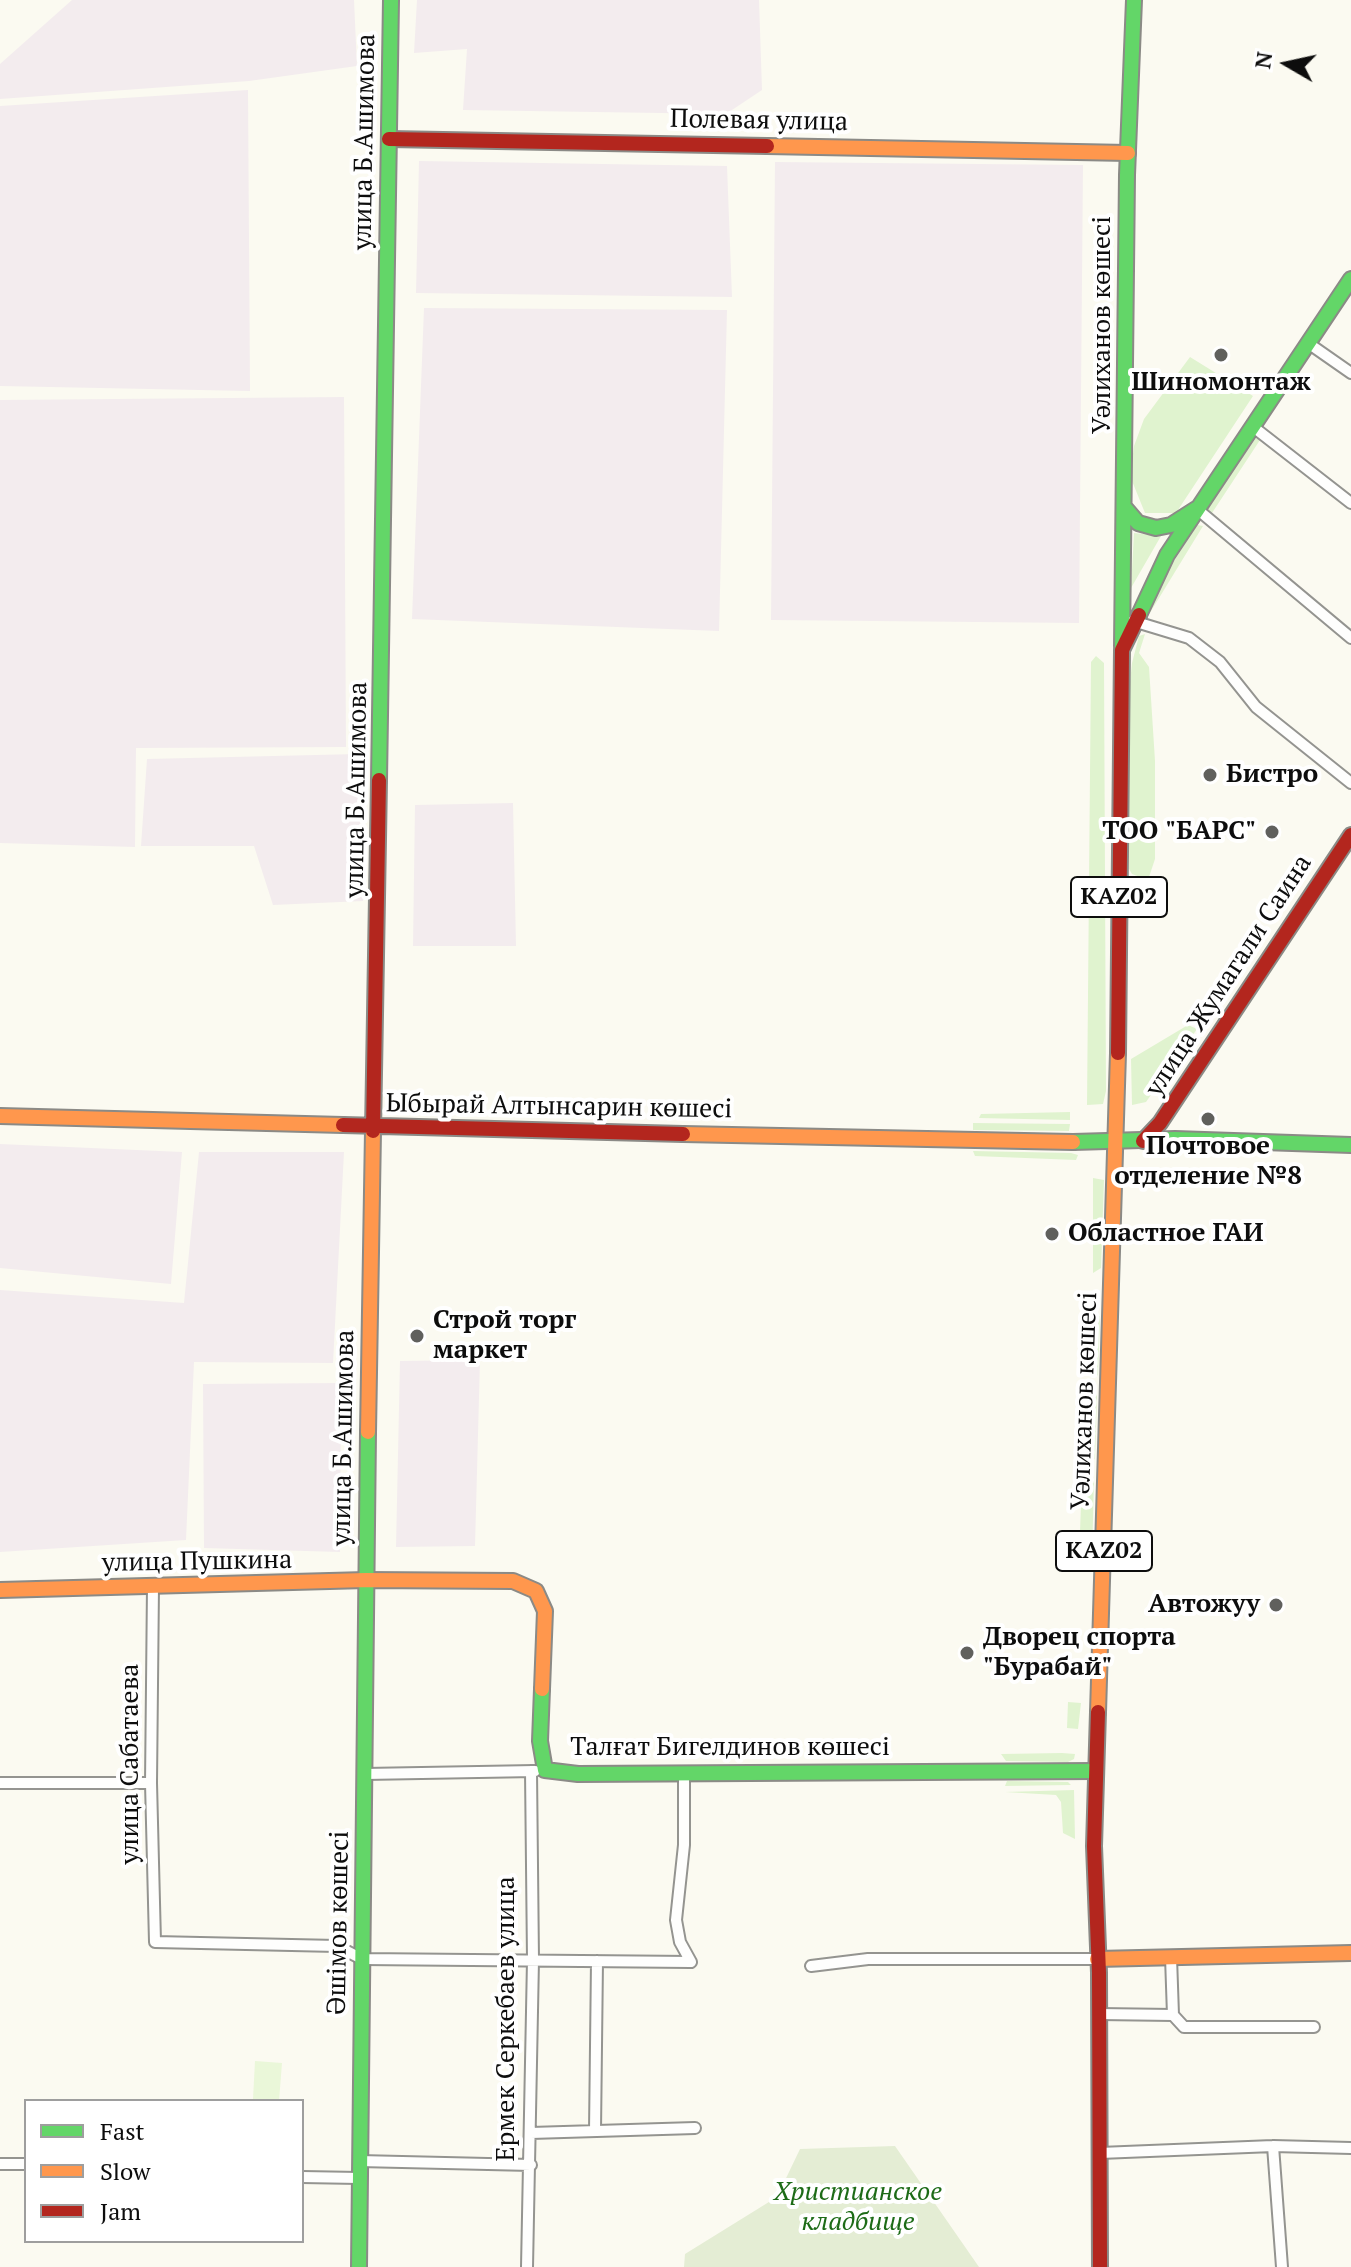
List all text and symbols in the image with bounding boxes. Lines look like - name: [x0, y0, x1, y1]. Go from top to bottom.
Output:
- north arrow: [1247, 24, 1327, 104]
- street label: улица Б.Ашимова: [348, 34, 382, 250]
- text: N: [1247, 50, 1278, 71]
- street label: Полевая улица: [670, 104, 848, 138]
- street label: Уәлиханов көшесі: [1087, 216, 1119, 434]
- marker: Шиномонтаж: [1212, 346, 1230, 364]
- place label: Шиномонтаж: [1131, 367, 1311, 399]
- street label: улица Б.Ашимова: [340, 682, 374, 898]
- place label: Бистро: [1226, 759, 1318, 791]
- marker: Бистро: [1201, 766, 1219, 784]
- place label: ТОО "БАРС": [1102, 816, 1256, 848]
- marker: ТОО "БАРС": [1263, 823, 1281, 841]
- street label: улица Жумагали Саина: [1139, 849, 1319, 1103]
- road number: KАZ02: [1071, 877, 1167, 917]
- street label: Ыбырай Алтынсарин көшесі: [386, 1088, 732, 1126]
- marker: Почтовое отделение №8: [1199, 1110, 1217, 1128]
- place label: Почтовое отделение №8: [1114, 1131, 1302, 1192]
- place label: Областное ГАИ: [1068, 1218, 1264, 1250]
- marker: Областное ГАИ: [1043, 1225, 1061, 1243]
- street label: Уәлиханов көшесі: [1066, 1291, 1104, 1511]
- place label: Строй торг маркет: [433, 1305, 576, 1366]
- marker: Строй торг маркет: [408, 1327, 426, 1345]
- street label: улица Б.Ашимова: [327, 1330, 361, 1546]
- road number: KАZ02: [1056, 1531, 1152, 1571]
- street label: улица Пушкина: [102, 1545, 292, 1579]
- place label: Автожуу: [1148, 1589, 1260, 1621]
- marker: Автожуу: [1267, 1596, 1285, 1614]
- place label: Дворец спорта "Бурабай": [983, 1622, 1176, 1684]
- marker: Дворец спорта "Бурабай": [958, 1644, 976, 1662]
- street label: улица Сабатаева: [115, 1663, 147, 1865]
- street label: Талғат Бигелдинов көшесі: [570, 1732, 890, 1764]
- street label: Әшімов көшесі: [322, 1831, 356, 2015]
- street label: Ермек Серкебаев улица: [491, 1876, 523, 2162]
- legend: [24, 2099, 304, 2243]
- text: Fast: [100, 2115, 144, 2147]
- text: Slow: [100, 2155, 151, 2187]
- park label: Христианское кладбище: [774, 2177, 942, 2238]
- text: Jam: [100, 2195, 141, 2227]

